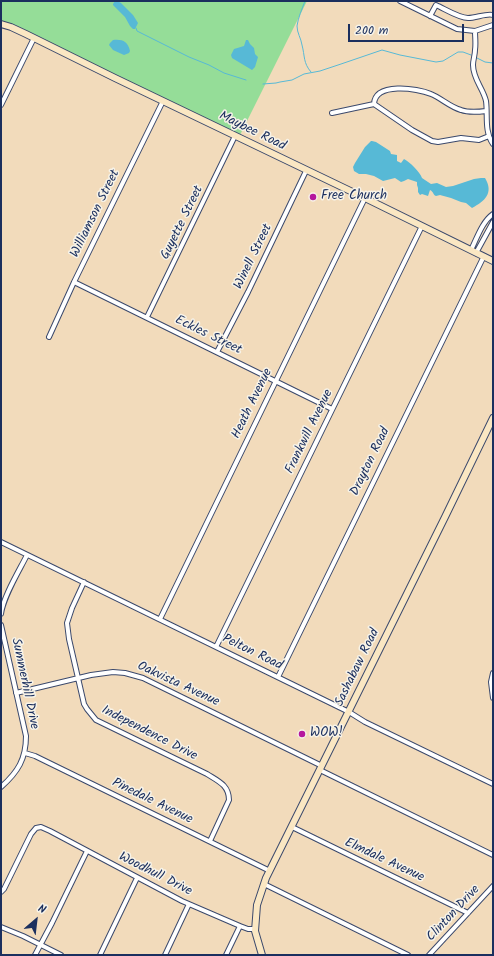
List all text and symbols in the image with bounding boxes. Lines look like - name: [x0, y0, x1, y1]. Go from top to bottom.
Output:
- scale bar: [350, 16, 466, 42]
- text: 200 m: [355, 21, 388, 40]
- street label: Maybee Road: [216, 109, 288, 155]
- street label: Williamson Street: [68, 168, 124, 260]
- street label: Guyette Street: [158, 184, 208, 262]
- place label: Free Church: [321, 189, 387, 205]
- marker: Free Church: [308, 192, 318, 202]
- street label: Winell Street: [232, 222, 276, 292]
- street label: Eckles Street: [172, 313, 244, 359]
- street label: Heath Avenue: [229, 366, 277, 442]
- street label: Frankwill Avenue: [283, 387, 337, 477]
- street label: Drayton Road: [348, 425, 394, 499]
- street label: Sashabaw Road: [332, 627, 384, 709]
- street label: Pelton Road: [219, 632, 285, 674]
- street label: Summerhill Drive: [7, 637, 41, 731]
- street label: Oakvista Avenue: [134, 659, 222, 711]
- street label: Independence Drive: [98, 703, 200, 765]
- place label: WOW!: [310, 726, 343, 742]
- marker: WOW!: [297, 729, 307, 739]
- street label: Pinedale Avenue: [109, 776, 195, 828]
- street label: Elmdale Avenue: [342, 836, 426, 886]
- street label: Woodhull Drive: [116, 850, 194, 900]
- street label: Clinton Drive: [424, 883, 484, 945]
- north arrow: [16, 900, 56, 940]
- text: N: [34, 900, 49, 919]

